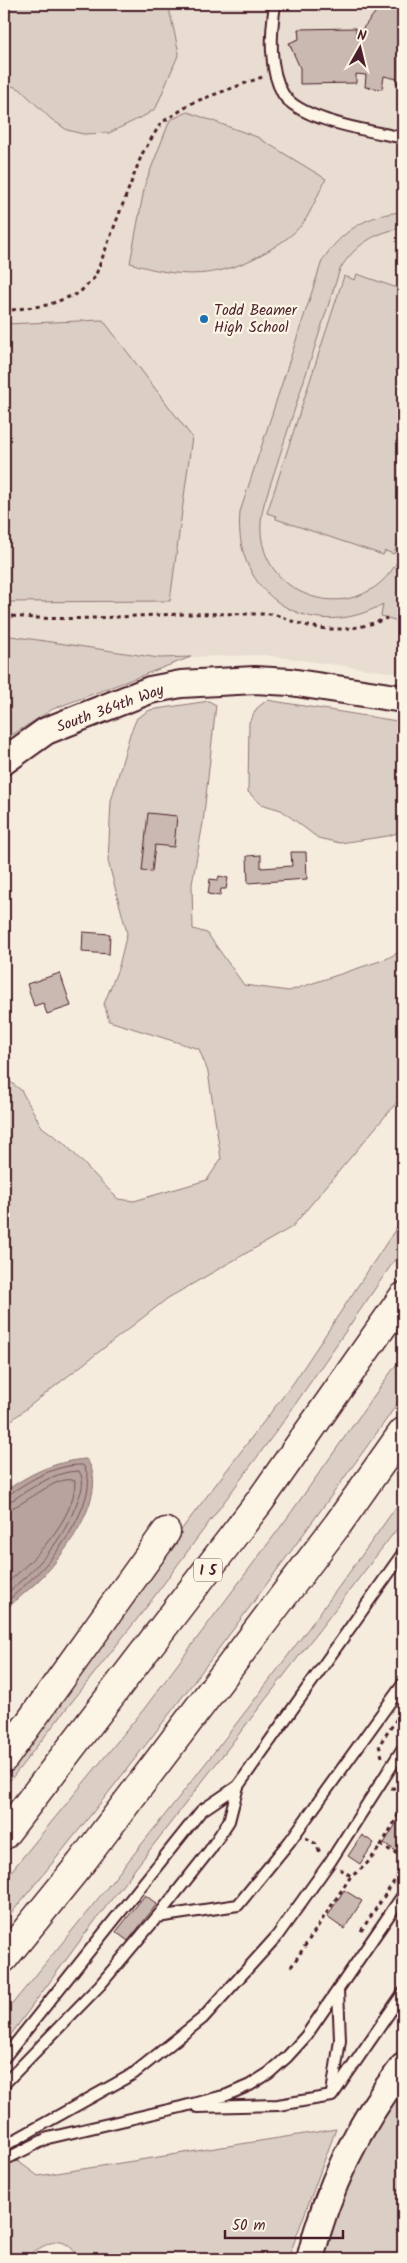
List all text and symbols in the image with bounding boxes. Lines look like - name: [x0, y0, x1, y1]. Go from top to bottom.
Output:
- north arrow: [334, 22, 384, 72]
- text: N: [356, 25, 368, 48]
- place label: Todd Beamer High School: [214, 299, 298, 340]
- marker: Todd Beamer High School: [198, 313, 210, 325]
- street label: South 364th Way: [53, 678, 168, 739]
- road number: I 5: [194, 1558, 222, 1582]
- scale bar: [225, 2208, 342, 2240]
- text: 50 m: [232, 2214, 266, 2238]

